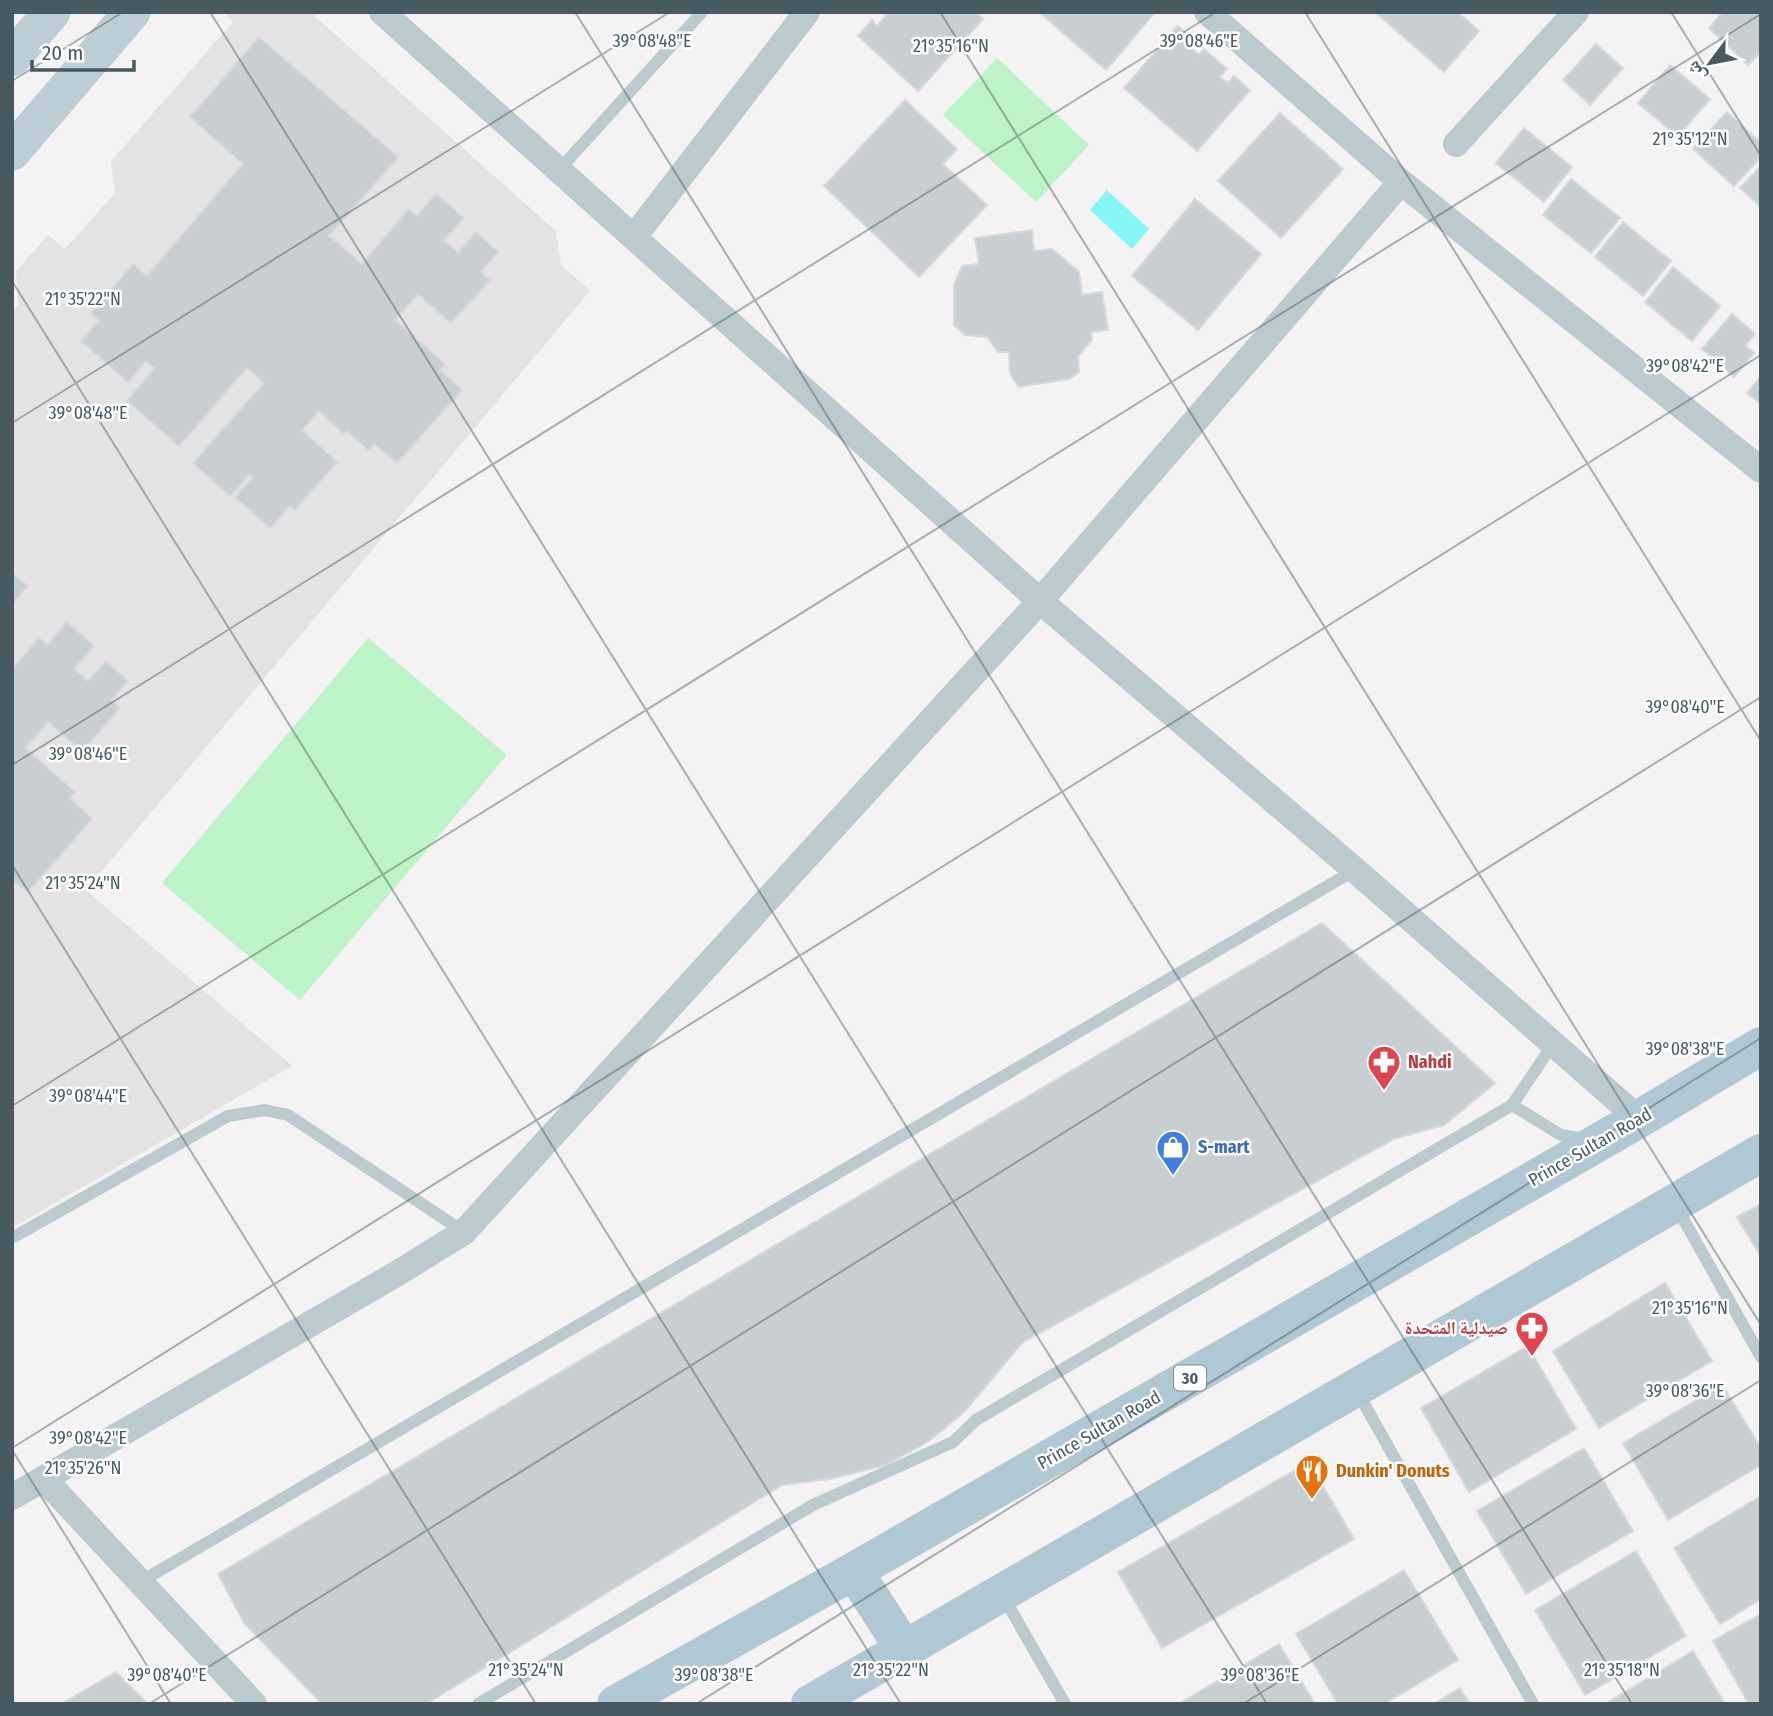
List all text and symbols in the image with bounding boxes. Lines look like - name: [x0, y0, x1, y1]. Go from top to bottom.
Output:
- scale bar: [32, 28, 133, 72]
- north arrow: [1675, 28, 1745, 98]
- text: 39°08'48"E: [613, 30, 691, 52]
- text: 39°08'46"E: [1160, 30, 1238, 52]
- text: 21°35'16"N: [913, 35, 989, 57]
- text: 20 m: [42, 40, 83, 66]
- text: ش: [1681, 57, 1711, 86]
- text: 21°35'12"N: [1652, 128, 1728, 150]
- text: 21°35'22"N: [45, 288, 121, 310]
- text: 39°08'42"E: [1646, 355, 1724, 377]
- text: 39°08'48"E: [49, 402, 127, 424]
- text: 39°08'40"E: [1645, 696, 1725, 718]
- text: 39°08'46"E: [49, 743, 127, 765]
- text: 21°35'24"N: [45, 872, 121, 894]
- text: 39°08'38"E: [1646, 1038, 1724, 1060]
- pharmacy icon: Nahdi: [1365, 1043, 1403, 1092]
- place label: Nahdi: [1408, 1051, 1452, 1073]
- text: 39°08'44"E: [49, 1085, 127, 1107]
- street label: Prince Sultan Road: [1525, 1103, 1655, 1191]
- shop icon: S-mart: [1154, 1128, 1192, 1177]
- place label: S-mart: [1198, 1136, 1250, 1158]
- text: 21°35'16"N: [1652, 1297, 1728, 1319]
- pharmacy icon: صيدلية المتحدة: [1513, 1309, 1551, 1358]
- place label: صيدلية المتحدة: [1405, 1317, 1508, 1339]
- road number: 30: [1174, 1366, 1206, 1390]
- text: 39°08'36"E: [1646, 1380, 1724, 1402]
- street label: Prince Sultan Road: [1034, 1386, 1164, 1474]
- text: 39°08'42"E: [49, 1427, 127, 1449]
- restaurant icon: Dunkin' Donuts: [1293, 1452, 1331, 1501]
- text: 21°35'26"N: [45, 1457, 121, 1479]
- place label: Dunkin' Donuts: [1336, 1460, 1450, 1482]
- text: 21°35'24"N: [488, 1659, 564, 1681]
- text: 21°35'22"N: [853, 1659, 929, 1681]
- text: 21°35'18"N: [1584, 1659, 1660, 1681]
- text: 39°08'40"E: [127, 1664, 207, 1686]
- text: 39°08'38"E: [675, 1664, 753, 1686]
- text: 39°08'36"E: [1221, 1664, 1299, 1686]

